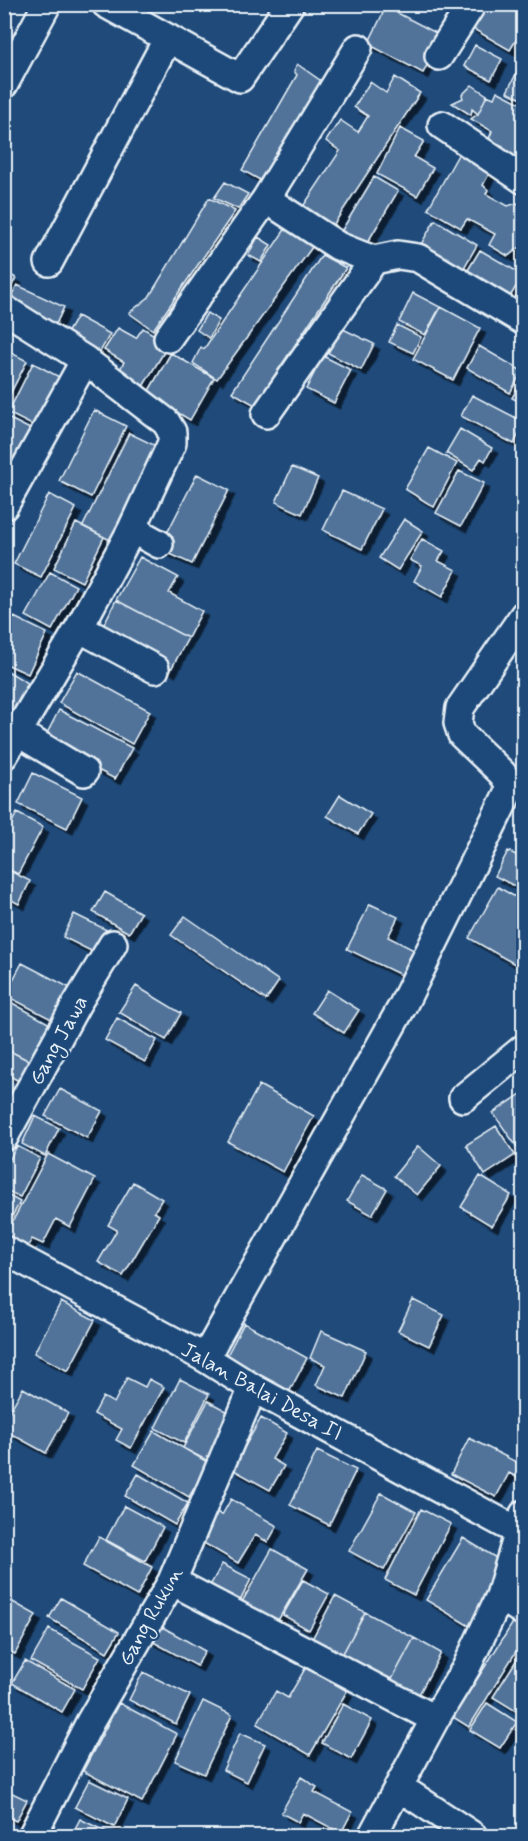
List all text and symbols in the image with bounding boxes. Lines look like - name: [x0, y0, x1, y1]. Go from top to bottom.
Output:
- street label: Gang Jawa: [23, 991, 96, 1091]
- street label: Jalan Balai Desa II: [176, 1336, 347, 1448]
- street label: Gang Rukun: [112, 1561, 191, 1672]

